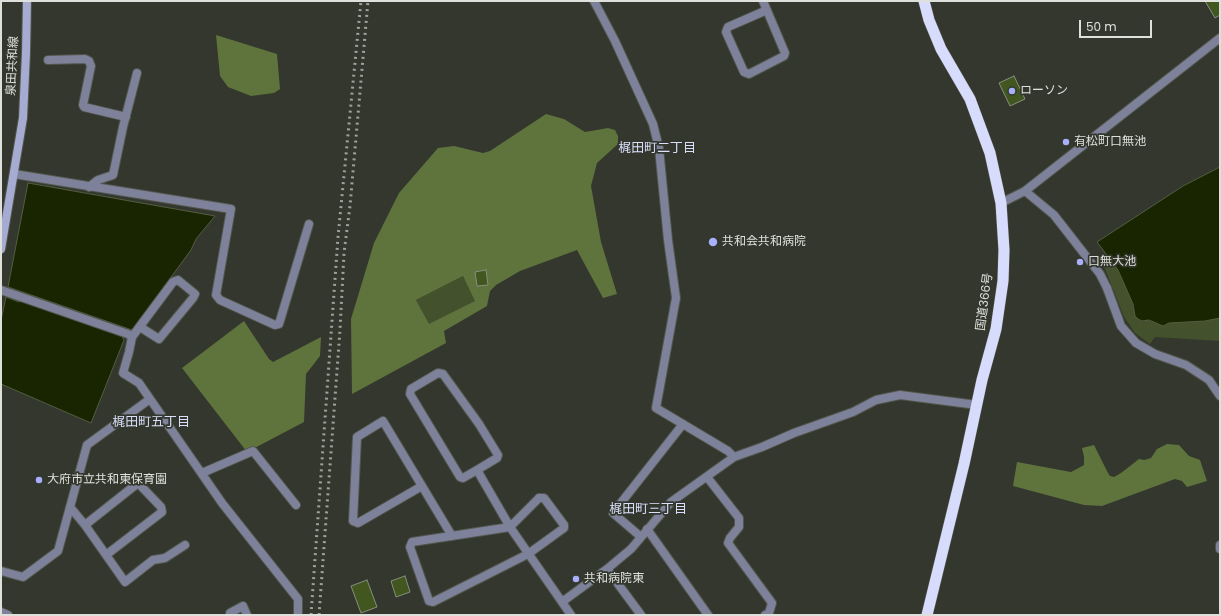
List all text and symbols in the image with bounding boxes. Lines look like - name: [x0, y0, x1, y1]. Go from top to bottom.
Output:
- scale bar: [1081, 12, 1154, 38]
- text: 50 m: [1086, 18, 1117, 35]
- street label: 泉田共和線: [4, 36, 22, 96]
- place label: ローソン: [1020, 84, 1068, 98]
- marker: ローソン: [1007, 86, 1017, 96]
- place label: 有松町口無池: [1074, 135, 1146, 149]
- marker: 有松町口無池: [1061, 137, 1071, 147]
- district label: 梶田町二丁目: [618, 141, 696, 157]
- place label: 共和会共和病院: [722, 235, 806, 249]
- marker: 共和会共和病院: [707, 236, 719, 248]
- place label: 口無大池: [1088, 255, 1136, 269]
- marker: 口無大池: [1075, 257, 1085, 267]
- street label: 国道366号: [974, 272, 996, 332]
- district label: 梶田町五丁目: [112, 415, 190, 431]
- place label: 大府市立共和東保育園: [47, 473, 167, 487]
- marker: 大府市立共和東保育園: [34, 475, 44, 485]
- district label: 梶田町三丁目: [609, 502, 687, 518]
- place label: 共和病院東: [584, 572, 644, 586]
- marker: 共和病院東: [571, 574, 581, 584]

